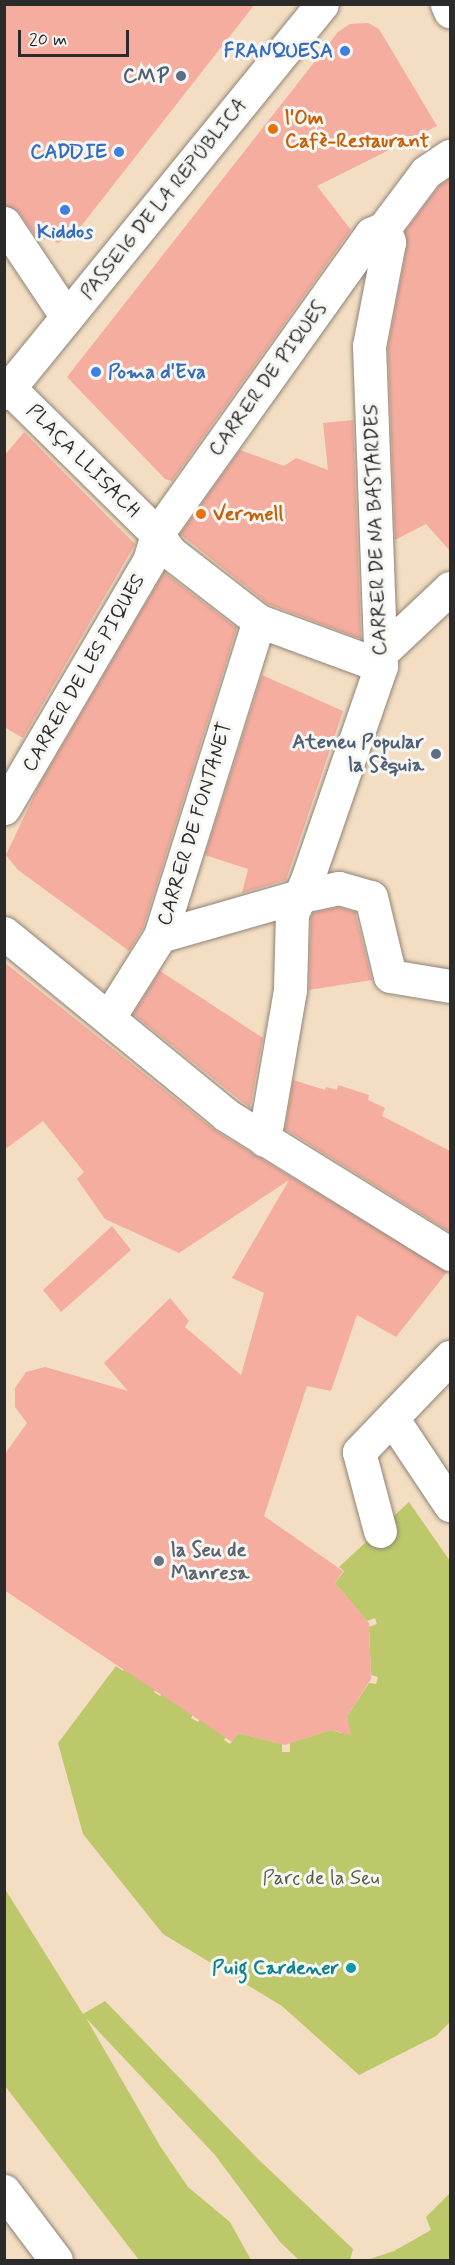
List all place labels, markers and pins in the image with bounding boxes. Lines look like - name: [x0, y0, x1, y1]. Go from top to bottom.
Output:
- place label: FRANQUESA: [224, 39, 333, 63]
- marker: FRANQUESA: [338, 44, 352, 58]
- place label: CMP: [123, 64, 169, 88]
- marker: CMP: [174, 69, 188, 83]
- place label: l'Om Cafè-Restaurant: [285, 106, 429, 153]
- marker: l'Om Cafè-Restaurant: [266, 122, 280, 136]
- place label: CADDIE: [30, 140, 107, 164]
- marker: CADDIE: [112, 145, 126, 159]
- marker: Kiddos: [58, 203, 72, 217]
- place label: Kiddos: [37, 220, 93, 244]
- place label: Poma d'Eva: [108, 360, 205, 384]
- marker: Poma d'Eva: [89, 365, 103, 379]
- place label: Vermell: [213, 502, 283, 526]
- marker: Vermell: [194, 507, 208, 521]
- place label: Ateneu Popular la Sèquia: [297, 730, 424, 777]
- marker: Ateneu Popular la Sèquia: [429, 747, 443, 761]
- place label: la Seu de Manresa: [171, 1538, 249, 1585]
- marker: la Seu de Manresa: [152, 1554, 166, 1568]
- place label: Puig Cardener: [218, 1956, 339, 1980]
- marker: Puig Cardener: [344, 1961, 358, 1975]

